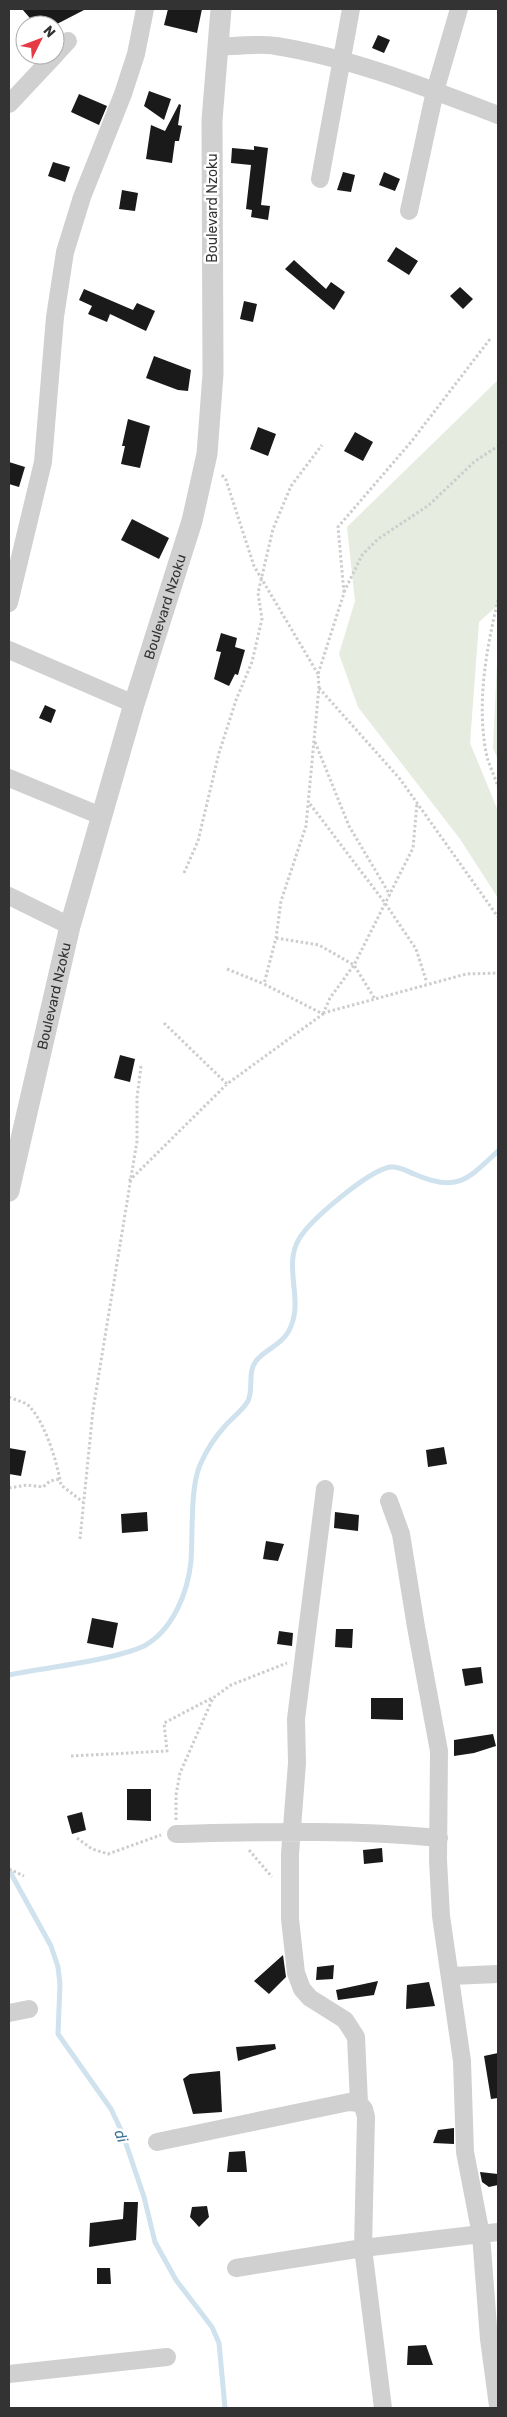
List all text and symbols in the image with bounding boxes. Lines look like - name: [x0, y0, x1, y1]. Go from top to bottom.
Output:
- north arrow: [15, 15, 65, 65]
- text: N: [40, 22, 59, 41]
- street label: Boulevard Nzoku: [204, 153, 221, 263]
- street label: Boulevard Nzoku: [140, 552, 189, 662]
- street label: Boulevard Nzoku: [33, 941, 74, 1051]
- water label: di: [110, 2127, 132, 2145]

